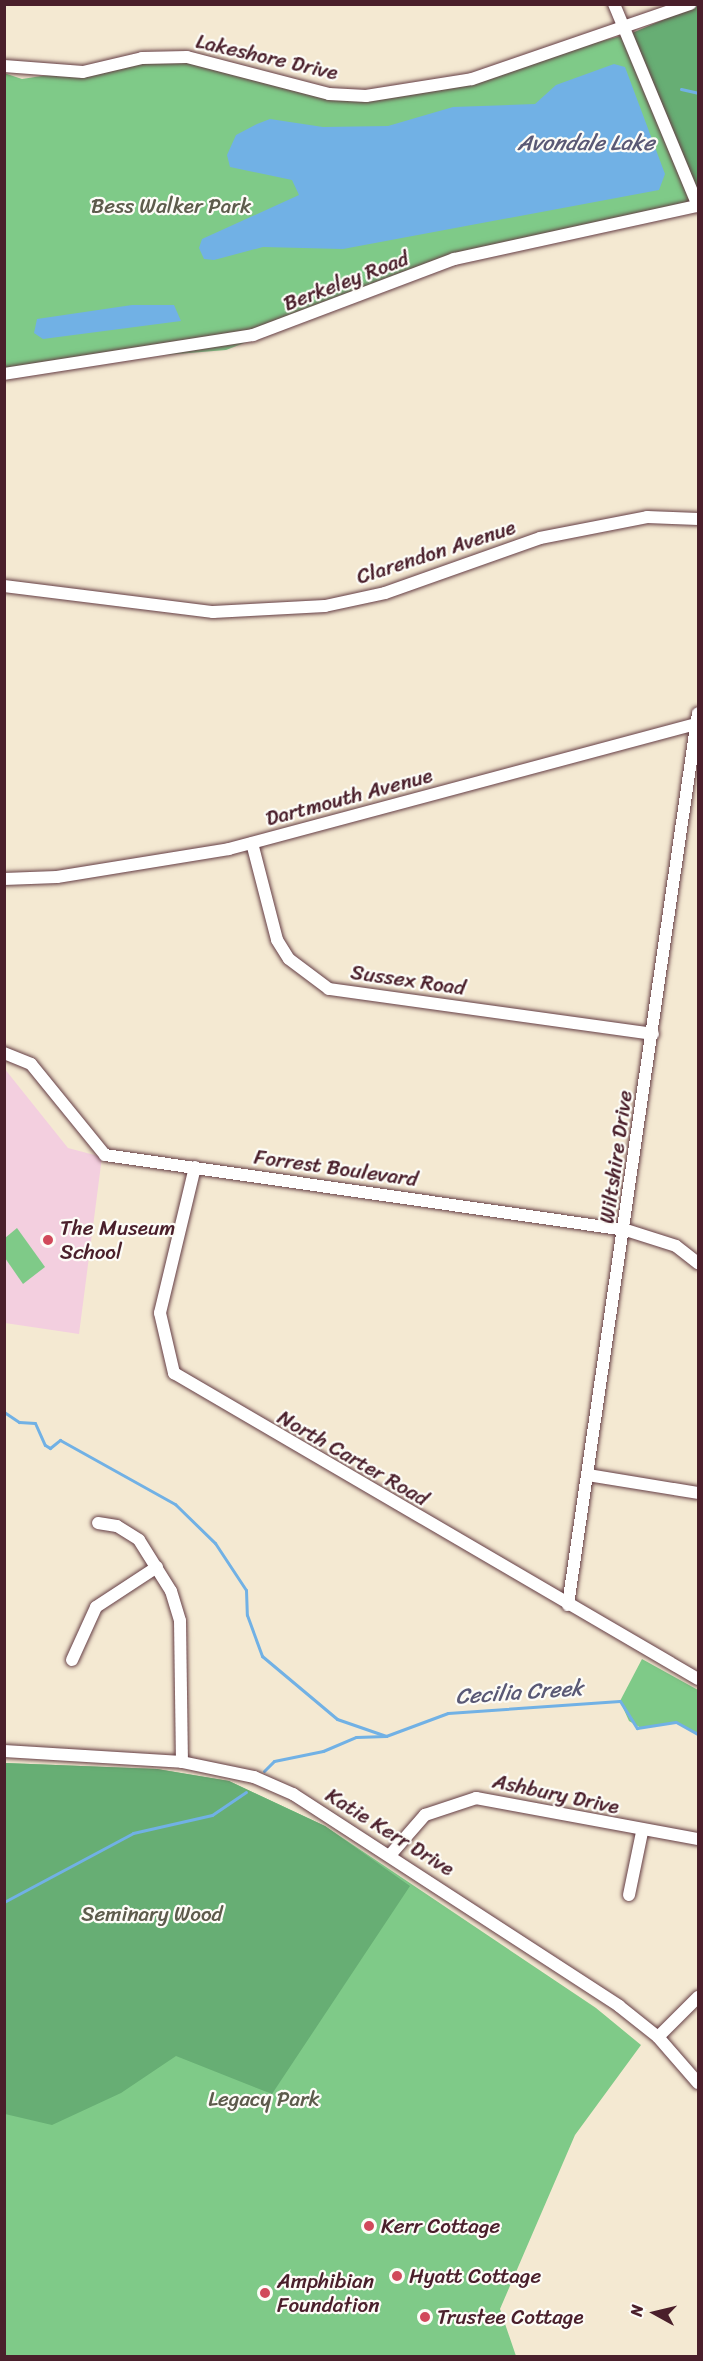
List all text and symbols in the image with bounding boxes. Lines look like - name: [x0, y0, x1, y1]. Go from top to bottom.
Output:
- street label: Lakeshore Drive: [193, 28, 341, 86]
- water label: Avondale Lake: [517, 130, 655, 156]
- park label: Bess Walker Park: [91, 193, 251, 219]
- street label: Berkeley Road: [280, 246, 412, 316]
- street label: Clarendon Avenue: [353, 514, 519, 590]
- street label: Dartmouth Avenue: [263, 763, 435, 831]
- street label: Sussex Road: [349, 959, 467, 1001]
- street label: Wiltshire Drive: [594, 1089, 638, 1225]
- street label: Forrest Boulevard: [253, 1144, 419, 1192]
- place label: The Museum School: [60, 1215, 175, 1265]
- marker: The Museum School: [41, 1233, 55, 1247]
- street label: North Carter Road: [273, 1404, 433, 1512]
- water label: Cecilia Creek: [454, 1674, 584, 1710]
- street label: Ashbury Drive: [490, 1768, 622, 1820]
- street label: Katie Kerr Drive: [321, 1782, 459, 1882]
- park label: Seminary Wood: [81, 1901, 223, 1927]
- park label: Legacy Park: [208, 2086, 320, 2112]
- place label: Kerr Cottage: [381, 2213, 500, 2239]
- marker: Kerr Cottage: [362, 2219, 376, 2233]
- place label: Hyatt Cottage: [409, 2263, 541, 2289]
- place label: Amphibian Foundation: [277, 2268, 380, 2318]
- marker: Hyatt Cottage: [390, 2269, 404, 2283]
- north arrow: [625, 2283, 685, 2343]
- marker: Amphibian Foundation: [258, 2286, 272, 2300]
- text: N: [622, 2303, 652, 2318]
- place label: Trustee Cottage: [437, 2304, 584, 2330]
- marker: Trustee Cottage: [418, 2310, 432, 2324]

